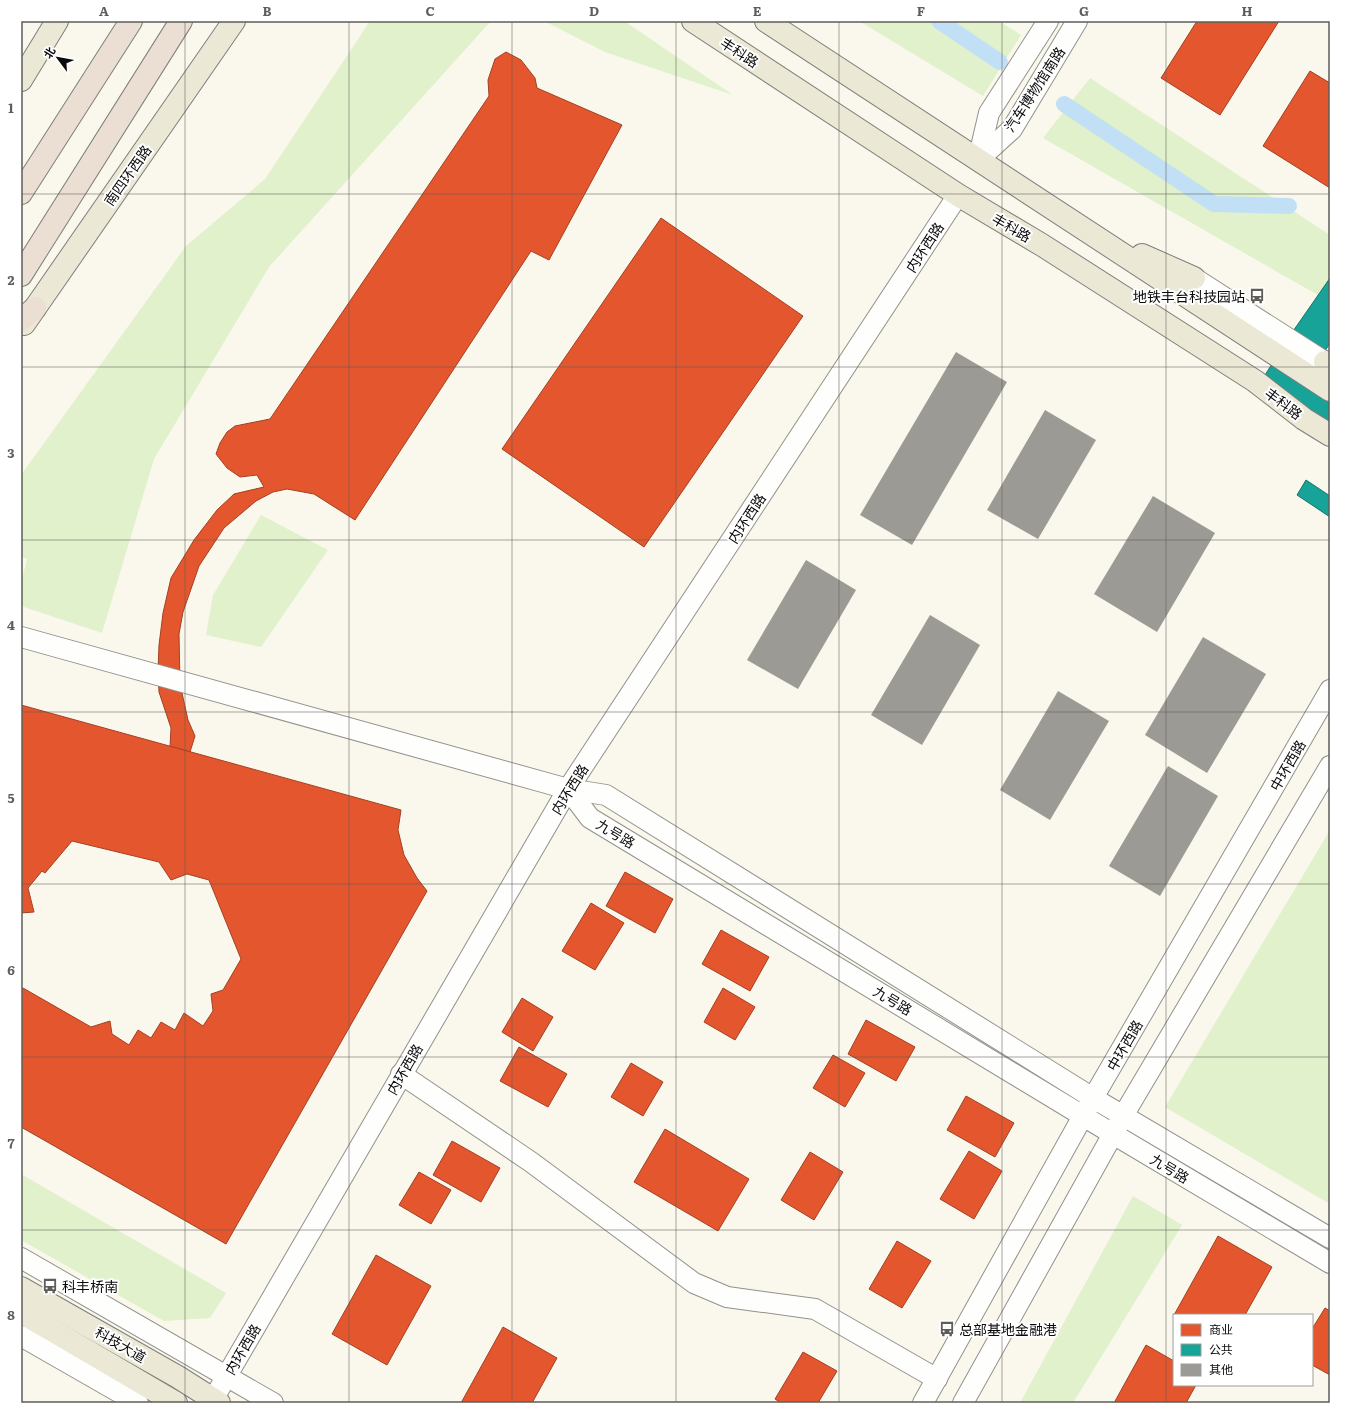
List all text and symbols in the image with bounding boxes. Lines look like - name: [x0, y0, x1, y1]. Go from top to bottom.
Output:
- text: A: [99, 1, 109, 20]
- text: B: [263, 1, 272, 20]
- text: C: [425, 1, 435, 20]
- text: D: [589, 1, 599, 20]
- text: E: [753, 1, 762, 20]
- text: F: [917, 1, 925, 20]
- text: G: [1079, 1, 1089, 20]
- text: H: [1242, 1, 1253, 20]
- street label: 丰科路: [717, 32, 763, 72]
- north arrow: [38, 38, 78, 78]
- street label: 汽车博物馆南路: [999, 42, 1069, 136]
- text: 北: [39, 43, 58, 61]
- text: 1: [8, 98, 14, 117]
- street label: 南四环西路: [99, 141, 155, 209]
- street label: 丰科路: [989, 208, 1035, 246]
- street label: 内环西路: [900, 218, 948, 276]
- text: 2: [8, 270, 15, 289]
- place label: 地铁丰台科技园站: [1133, 286, 1245, 306]
- bus stop icon: 地铁丰台科技园站: [1248, 287, 1266, 305]
- street label: 丰科路: [1261, 382, 1307, 424]
- text: 3: [7, 443, 15, 462]
- street label: 内环西路: [722, 489, 770, 547]
- text: 4: [7, 615, 15, 634]
- street label: 中环西路: [1264, 736, 1310, 794]
- street label: 内环西路: [546, 760, 592, 818]
- text: 5: [7, 788, 15, 807]
- street label: 九号路: [593, 814, 639, 852]
- text: 6: [7, 960, 15, 979]
- street label: 九号路: [870, 981, 916, 1019]
- street label: 中环西路: [1101, 1016, 1147, 1074]
- street label: 内环西路: [381, 1040, 427, 1098]
- text: 7: [7, 1133, 15, 1152]
- street label: 九号路: [1147, 1149, 1193, 1187]
- place label: 科丰桥南: [62, 1276, 118, 1296]
- bus stop icon: 科丰桥南: [41, 1277, 59, 1295]
- text: 8: [7, 1305, 15, 1324]
- legend: [1173, 1314, 1313, 1386]
- place label: 总部基地金融港: [959, 1319, 1057, 1339]
- street label: 内环西路: [219, 1320, 265, 1378]
- bus stop icon: 总部基地金融港: [938, 1320, 956, 1338]
- text: 商业: [1209, 1320, 1233, 1338]
- street label: 科技大道: [92, 1321, 150, 1367]
- text: 公共: [1209, 1340, 1233, 1358]
- text: 其他: [1209, 1360, 1233, 1378]

